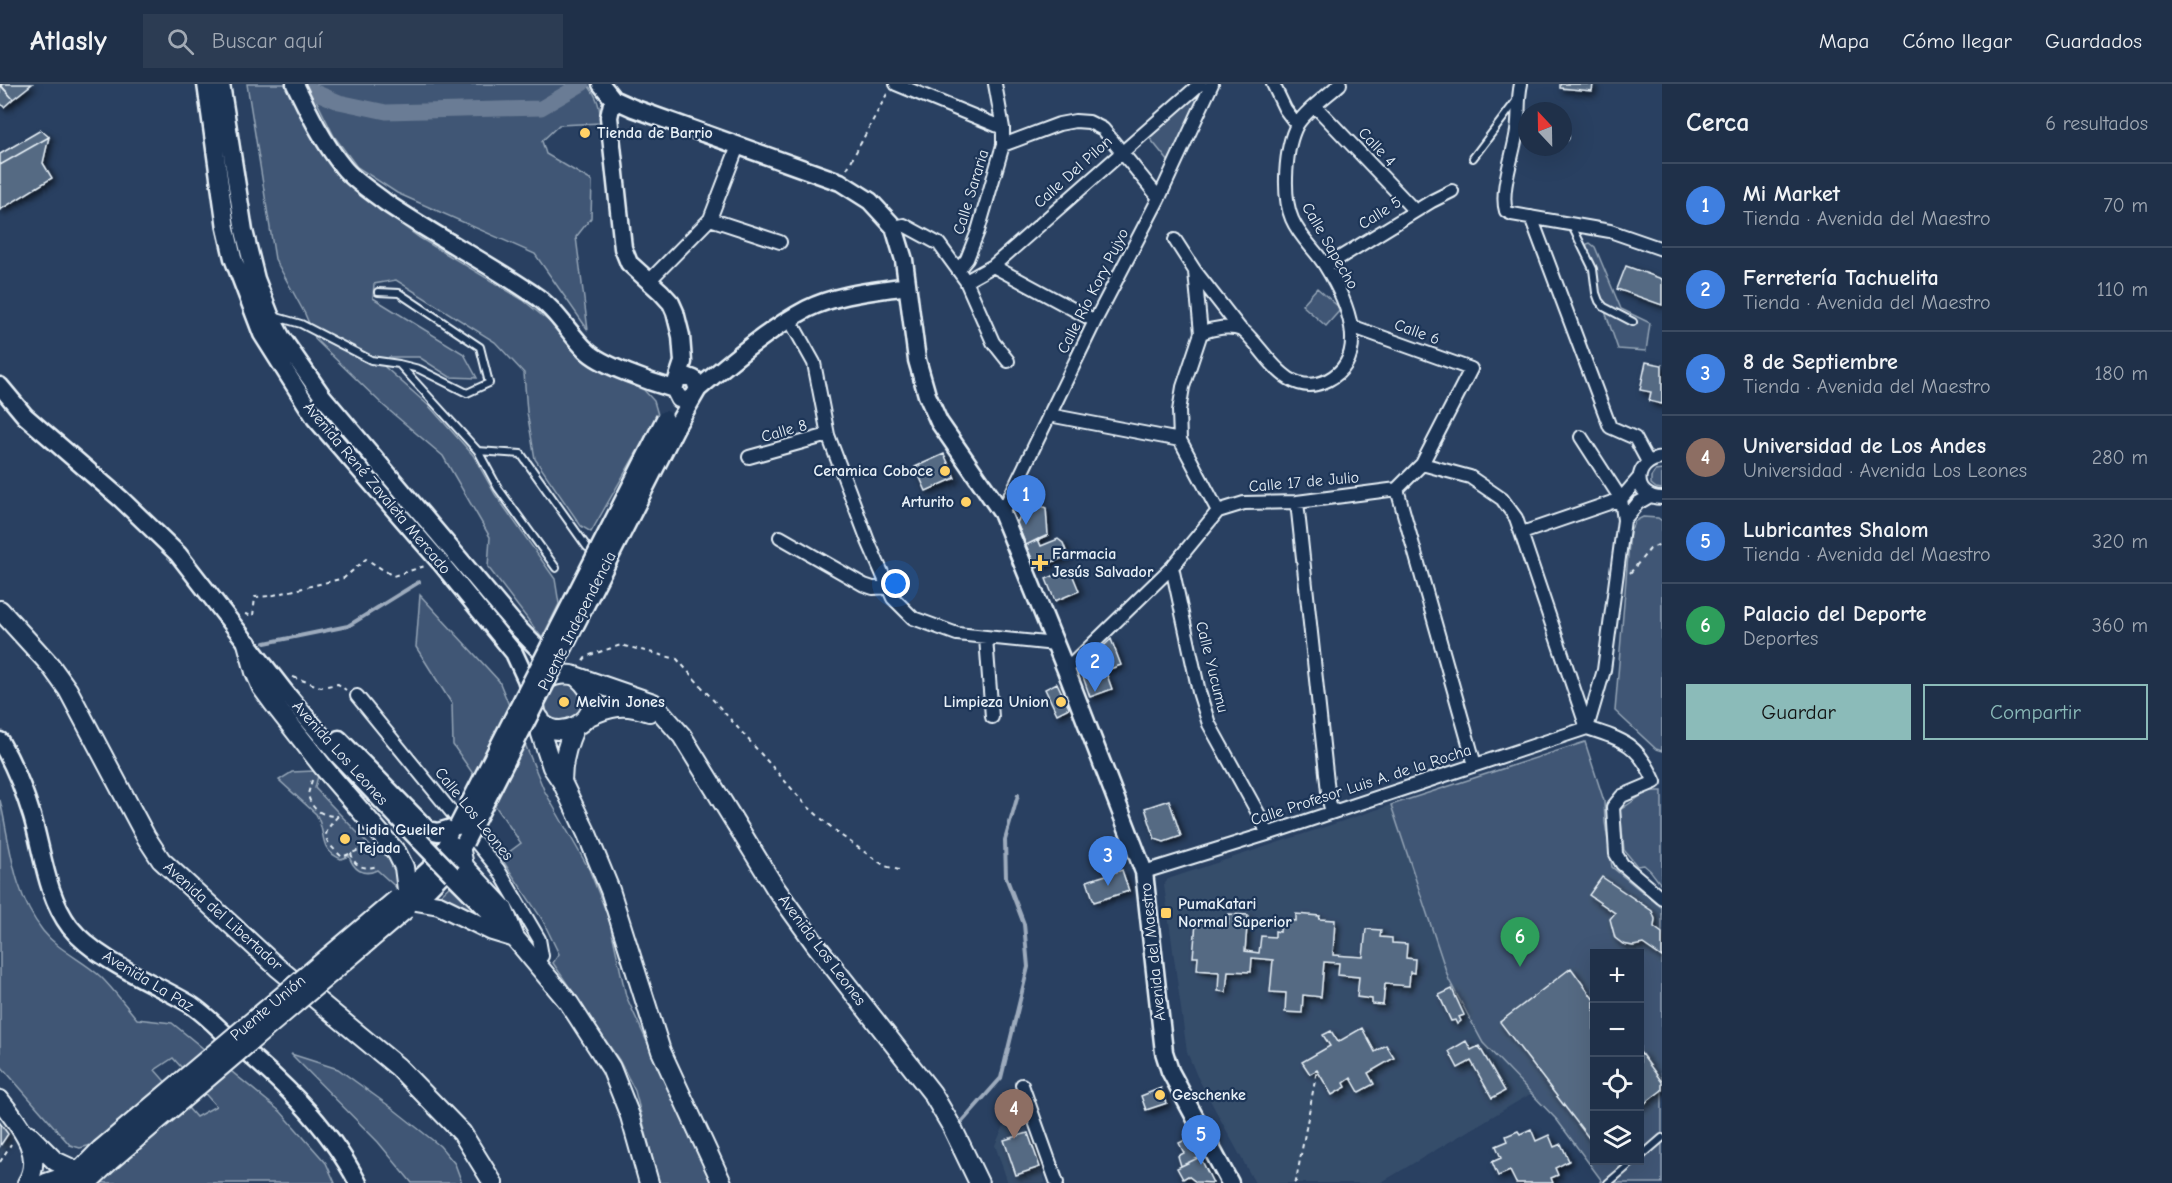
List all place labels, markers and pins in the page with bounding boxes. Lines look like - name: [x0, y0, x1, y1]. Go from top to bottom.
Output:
- place label: Tienda de Barrio: [597, 124, 713, 142]
- marker: Tienda de Barrio: [578, 126, 592, 140]
- place label: Ceramica Coboce: [814, 462, 933, 480]
- marker: Ceramica Coboce: [938, 464, 952, 478]
- pin: 1: [1006, 476, 1046, 525]
- place label: Arturito: [902, 493, 954, 511]
- marker: Arturito: [959, 495, 973, 509]
- place label: Farmacia Jesús Salvador: [1052, 545, 1154, 581]
- marker: Farmacia Jesús Salvador: [1033, 556, 1047, 570]
- pin: 2: [1076, 642, 1114, 692]
- place label: Melvin Jones: [576, 693, 665, 711]
- place label: Limpieza Union: [943, 693, 1049, 711]
- marker: Melvin Jones: [557, 695, 571, 709]
- marker: Limpieza Union: [1054, 695, 1068, 709]
- place label: Lidia Gueiler Tejada: [357, 821, 445, 857]
- marker: Lidia Gueiler Tejada: [338, 832, 352, 846]
- pin: 3: [1088, 836, 1128, 886]
- place label: PumaKatari Normal Superior: [1178, 895, 1292, 931]
- marker: PumaKatari Normal Superior: [1159, 906, 1173, 920]
- pin: 6: [1500, 918, 1540, 967]
- place label: Geschenke: [1172, 1086, 1246, 1104]
- marker: Geschenke: [1153, 1088, 1167, 1102]
- pin: 4: [994, 1090, 1034, 1139]
- pin: 5: [1182, 1116, 1220, 1165]

